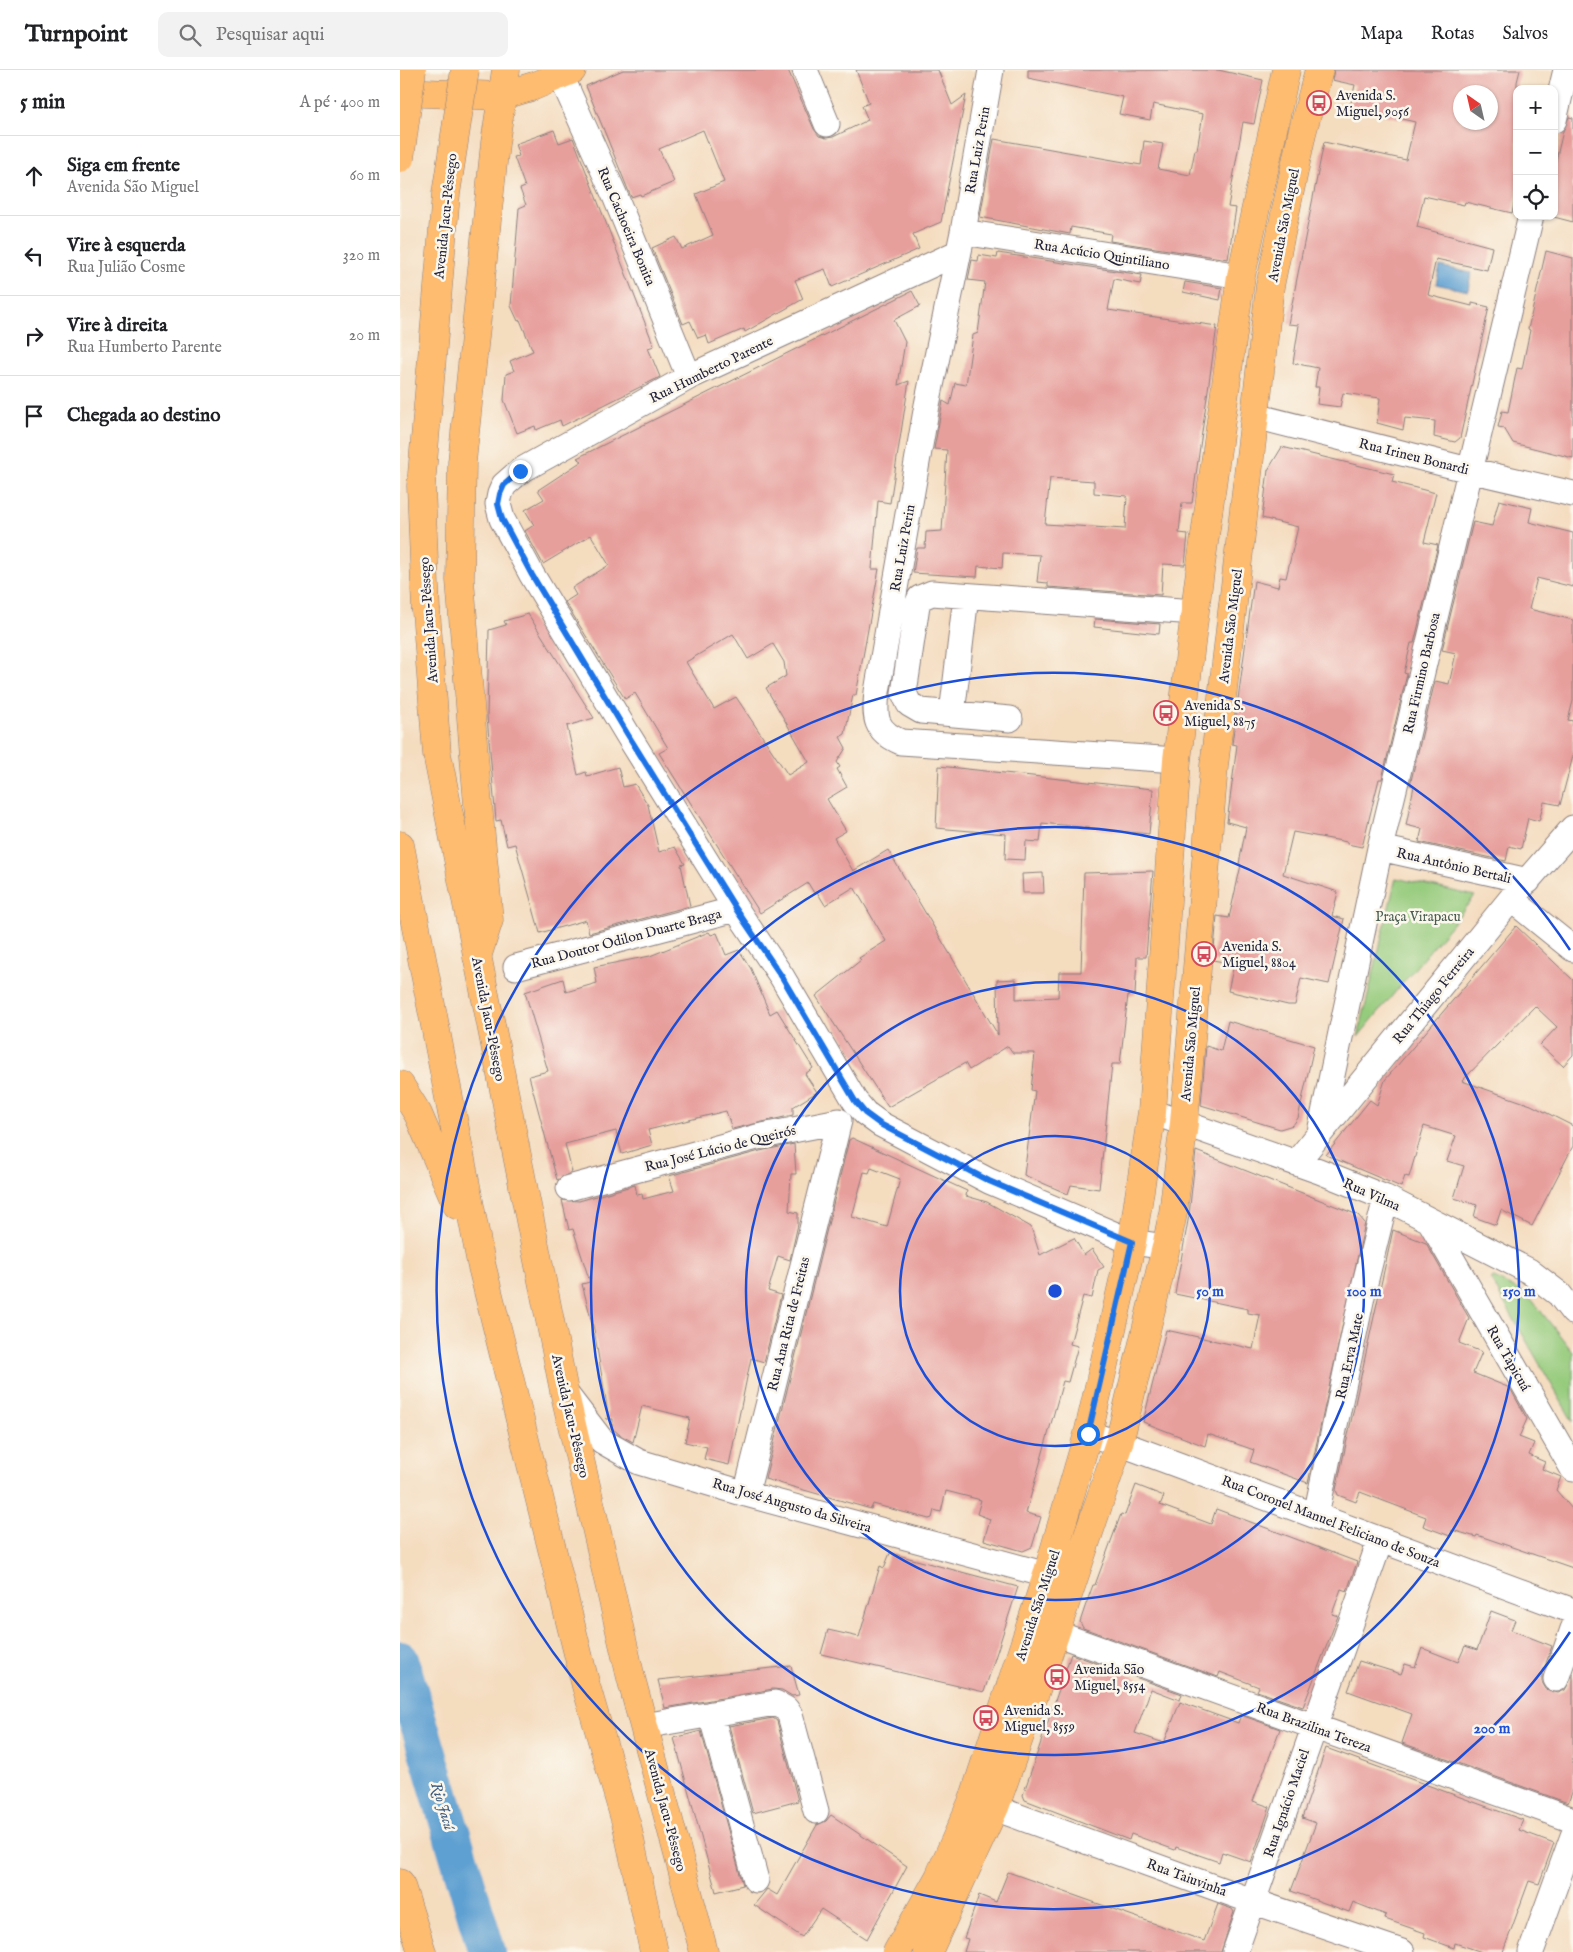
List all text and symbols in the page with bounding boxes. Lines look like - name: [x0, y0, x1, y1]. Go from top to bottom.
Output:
- search box: [158, 12, 508, 57]
- text: Turnpoint: [25, 19, 128, 50]
- icon: search: [176, 21, 204, 49]
- text: Pesquisar aqui: [216, 23, 325, 47]
- text: Mapa: [1361, 23, 1403, 46]
- text: Rotas: [1431, 23, 1474, 46]
- text: Salvos: [1502, 23, 1548, 46]
- north arrow: [1453, 85, 1498, 130]
- map controls: [1513, 85, 1558, 220]
- button: +: [1513, 85, 1558, 130]
- place label: Avenida S. Miguel, 9056: [1335, 87, 1410, 121]
- text: 5 min: [20, 89, 65, 116]
- bus stop icon: Avenida S. Miguel, 9056: [1306, 90, 1332, 116]
- text: A pé · 400 m: [300, 93, 380, 113]
- street label: Rua Luiz Perin: [961, 105, 995, 195]
- button: −: [1513, 130, 1558, 175]
- street label: Avenida Jacu-Pêssego: [430, 152, 462, 281]
- text: Siga em frente: [67, 154, 180, 178]
- icon: ahead: [20, 162, 48, 190]
- street label: Rua Cachoeira Bonita: [593, 164, 660, 289]
- text: 60 m: [350, 166, 380, 186]
- street label: Avenida São Miguel: [1264, 167, 1304, 284]
- button: locate: [1513, 175, 1558, 220]
- text: Avenida São Miguel: [67, 178, 199, 198]
- text: Vire à esquerda: [67, 234, 185, 258]
- street label: Rua Acúcio Quintiliano: [1033, 235, 1171, 275]
- icon: left: [20, 242, 48, 270]
- text: 320 m: [343, 246, 380, 266]
- text: Rua Julião Cosme: [67, 258, 185, 278]
- text: Vire à direita: [67, 314, 167, 338]
- icon: right: [20, 322, 48, 350]
- text: 20 m: [349, 326, 380, 346]
- street label: Rua Humberto Parente: [647, 332, 777, 408]
- text: Rua Humberto Parente: [67, 338, 222, 358]
- icon: arrive: [20, 402, 48, 430]
- text: Chegada ao destino: [67, 404, 220, 428]
- street label: Rua Irineu Bonardi: [1357, 435, 1471, 479]
- route end: [509, 460, 532, 483]
- street label: Rua Luiz Perin: [886, 503, 920, 593]
- street label: Avenida Jacu-Pêssego: [416, 556, 442, 685]
- street label: Avenida São Miguel: [1215, 568, 1247, 685]
- street label: Rua Firmino Barbosa: [1399, 610, 1445, 736]
- place label: Avenida S. Miguel, 8875: [1183, 697, 1256, 731]
- bus stop icon: Avenida S. Miguel, 8875: [1153, 700, 1179, 726]
- street label: Rua Antônio Bertali: [1395, 844, 1513, 888]
- street label: Rua Doutor Odilon Duarte Braga: [529, 905, 724, 973]
- park label: Praça Virapacu: [1375, 908, 1461, 926]
- place label: Avenida S. Miguel, 8804: [1221, 938, 1296, 972]
- bus stop icon: Avenida S. Miguel, 8804: [1191, 941, 1217, 967]
- street label: Rua Thiago Ferreira: [1389, 943, 1479, 1048]
- street label: Avenida Jacu-Pêssego: [467, 954, 509, 1083]
- street label: Avenida São Miguel: [1177, 986, 1205, 1103]
- street label: Rua José Lúcio de Queirós: [643, 1121, 798, 1176]
- street label: Rua Vilma: [1340, 1174, 1404, 1216]
- street label: Rua Ana Rita de Freitas: [764, 1255, 814, 1393]
- centre of rings: [1046, 1282, 1064, 1300]
- text: 50 m: [1196, 1282, 1224, 1301]
- text: 100 m: [1346, 1282, 1382, 1301]
- text: 150 m: [1502, 1282, 1536, 1301]
- street label: Rua Erva Mate: [1332, 1311, 1368, 1401]
- street label: Rua Tapicuá: [1482, 1323, 1535, 1395]
- street label: Avenida Jacu-Pêssego: [547, 1352, 593, 1480]
- route start: [1077, 1423, 1100, 1446]
- street label: Rua Coronel Manuel Feliciano de Souza: [1219, 1472, 1444, 1572]
- street label: Rua José Augusto da Silveira: [710, 1475, 874, 1538]
- street label: Avenida São Miguel: [1011, 1548, 1064, 1664]
- place label: Avenida São Miguel, 8554: [1073, 1661, 1146, 1695]
- bus stop icon: Avenida São Miguel, 8554: [1044, 1664, 1070, 1690]
- street label: Rua Brazilina Tereza: [1254, 1699, 1375, 1757]
- place label: Avenida S. Miguel, 8559: [1003, 1702, 1075, 1736]
- bus stop icon: Avenida S. Miguel, 8559: [973, 1705, 999, 1731]
- text: 200 m: [1474, 1719, 1511, 1738]
- street label: Avenida Jacu-Pêssego: [640, 1746, 690, 1874]
- street label: Rua Ignácio Maciel: [1260, 1747, 1314, 1860]
- water label: Rio Jacú: [426, 1780, 459, 1833]
- street label: Rua Taiuvinha: [1144, 1855, 1230, 1901]

